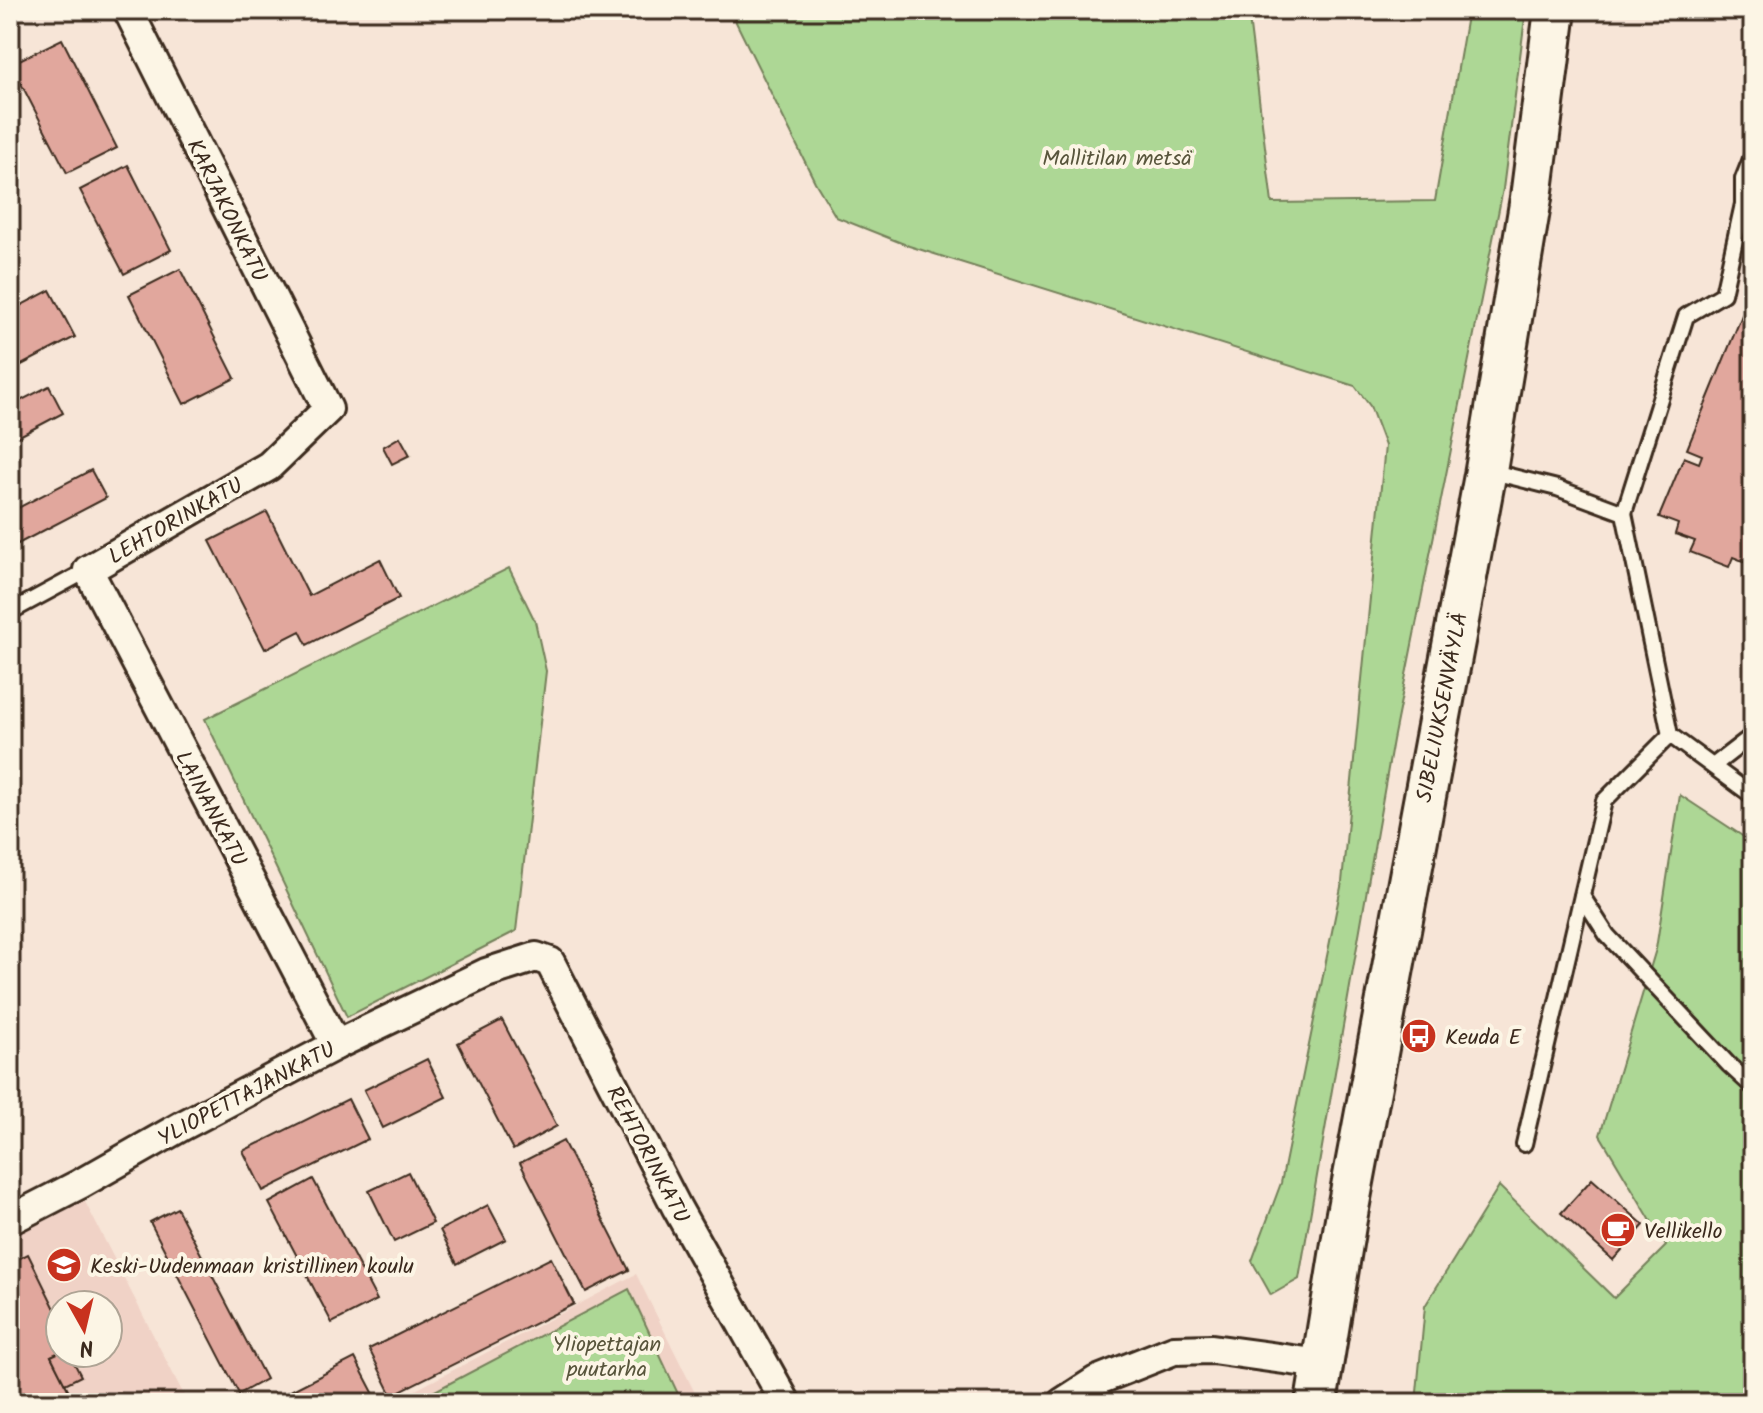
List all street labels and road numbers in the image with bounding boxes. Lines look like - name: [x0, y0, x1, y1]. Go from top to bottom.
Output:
- street label: KARJAKONKATU: [176, 134, 276, 289]
- street label: LEHTORINKATU: [102, 469, 250, 575]
- street label: SIBELIUKSENVÄYLÄ: [1408, 609, 1479, 806]
- street label: LAINANKATU: [165, 745, 255, 873]
- street label: YLIOPETTAJANKATU: [152, 1034, 342, 1157]
- street label: REHTORINKATU: [596, 1080, 698, 1230]

